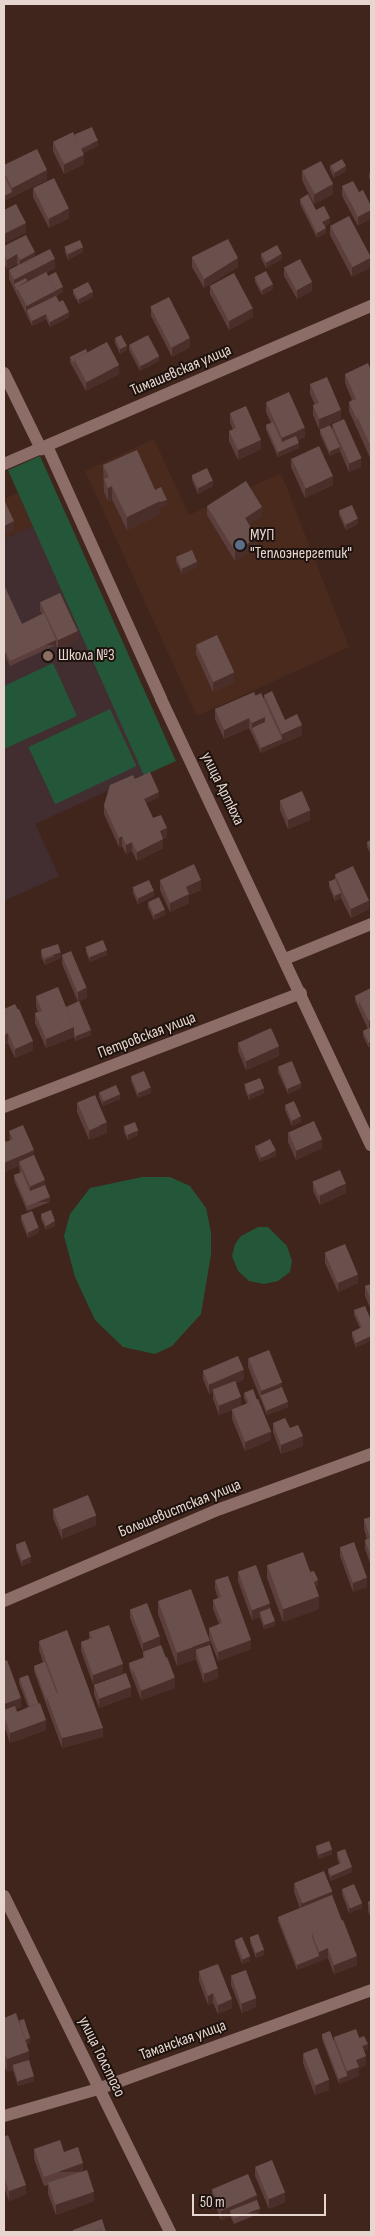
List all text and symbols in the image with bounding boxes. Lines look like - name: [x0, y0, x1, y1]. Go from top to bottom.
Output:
- street label: Тимашевская улица: [128, 341, 234, 401]
- place label: МУП "Теплоэнергетик": [250, 526, 352, 564]
- marker: МУП "Теплоэнергетик": [234, 539, 246, 551]
- place label: Школа №3: [58, 646, 115, 666]
- marker: Школа №3: [42, 650, 54, 662]
- street label: улица Артюха: [196, 749, 248, 829]
- street label: Петровская улица: [95, 1009, 199, 1063]
- street label: Большевистская улица: [116, 1476, 244, 1542]
- street label: улица Толстого: [73, 2014, 129, 2100]
- street label: Таманская улица: [137, 2016, 229, 2066]
- scale bar: [195, 2184, 329, 2216]
- text: 50 m: [200, 2193, 225, 2212]

